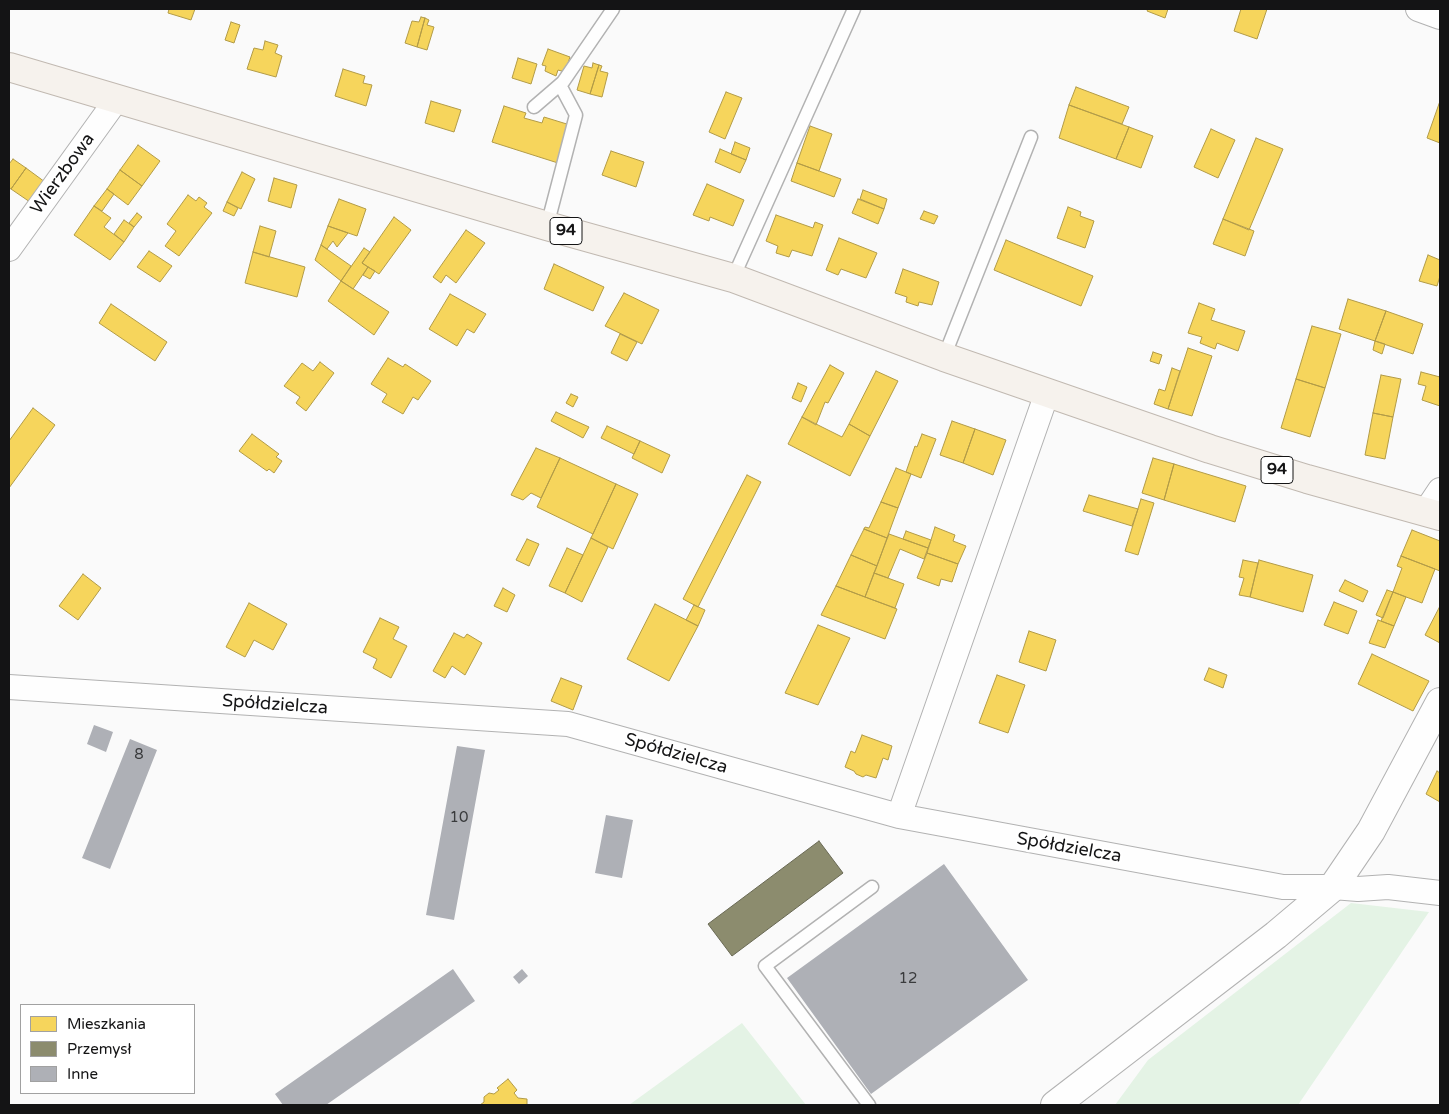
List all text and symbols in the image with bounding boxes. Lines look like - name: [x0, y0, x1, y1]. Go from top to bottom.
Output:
- street label: Wierzbowa: [26, 129, 100, 219]
- road number: 94: [550, 218, 582, 245]
- road number: 94: [1261, 456, 1293, 484]
- street label: Spółdzielcza: [221, 691, 329, 719]
- street label: Spółdzielcza: [622, 729, 730, 779]
- house number: 8: [134, 746, 144, 764]
- house number: 10: [450, 809, 468, 827]
- street label: Spółdzielcza: [1015, 828, 1123, 868]
- house number: 12: [899, 970, 917, 988]
- legend: [20, 1004, 195, 1094]
- text: Mieszkania: [67, 1015, 146, 1033]
- text: Przemysł: [67, 1040, 131, 1058]
- text: Inne: [67, 1065, 98, 1083]

